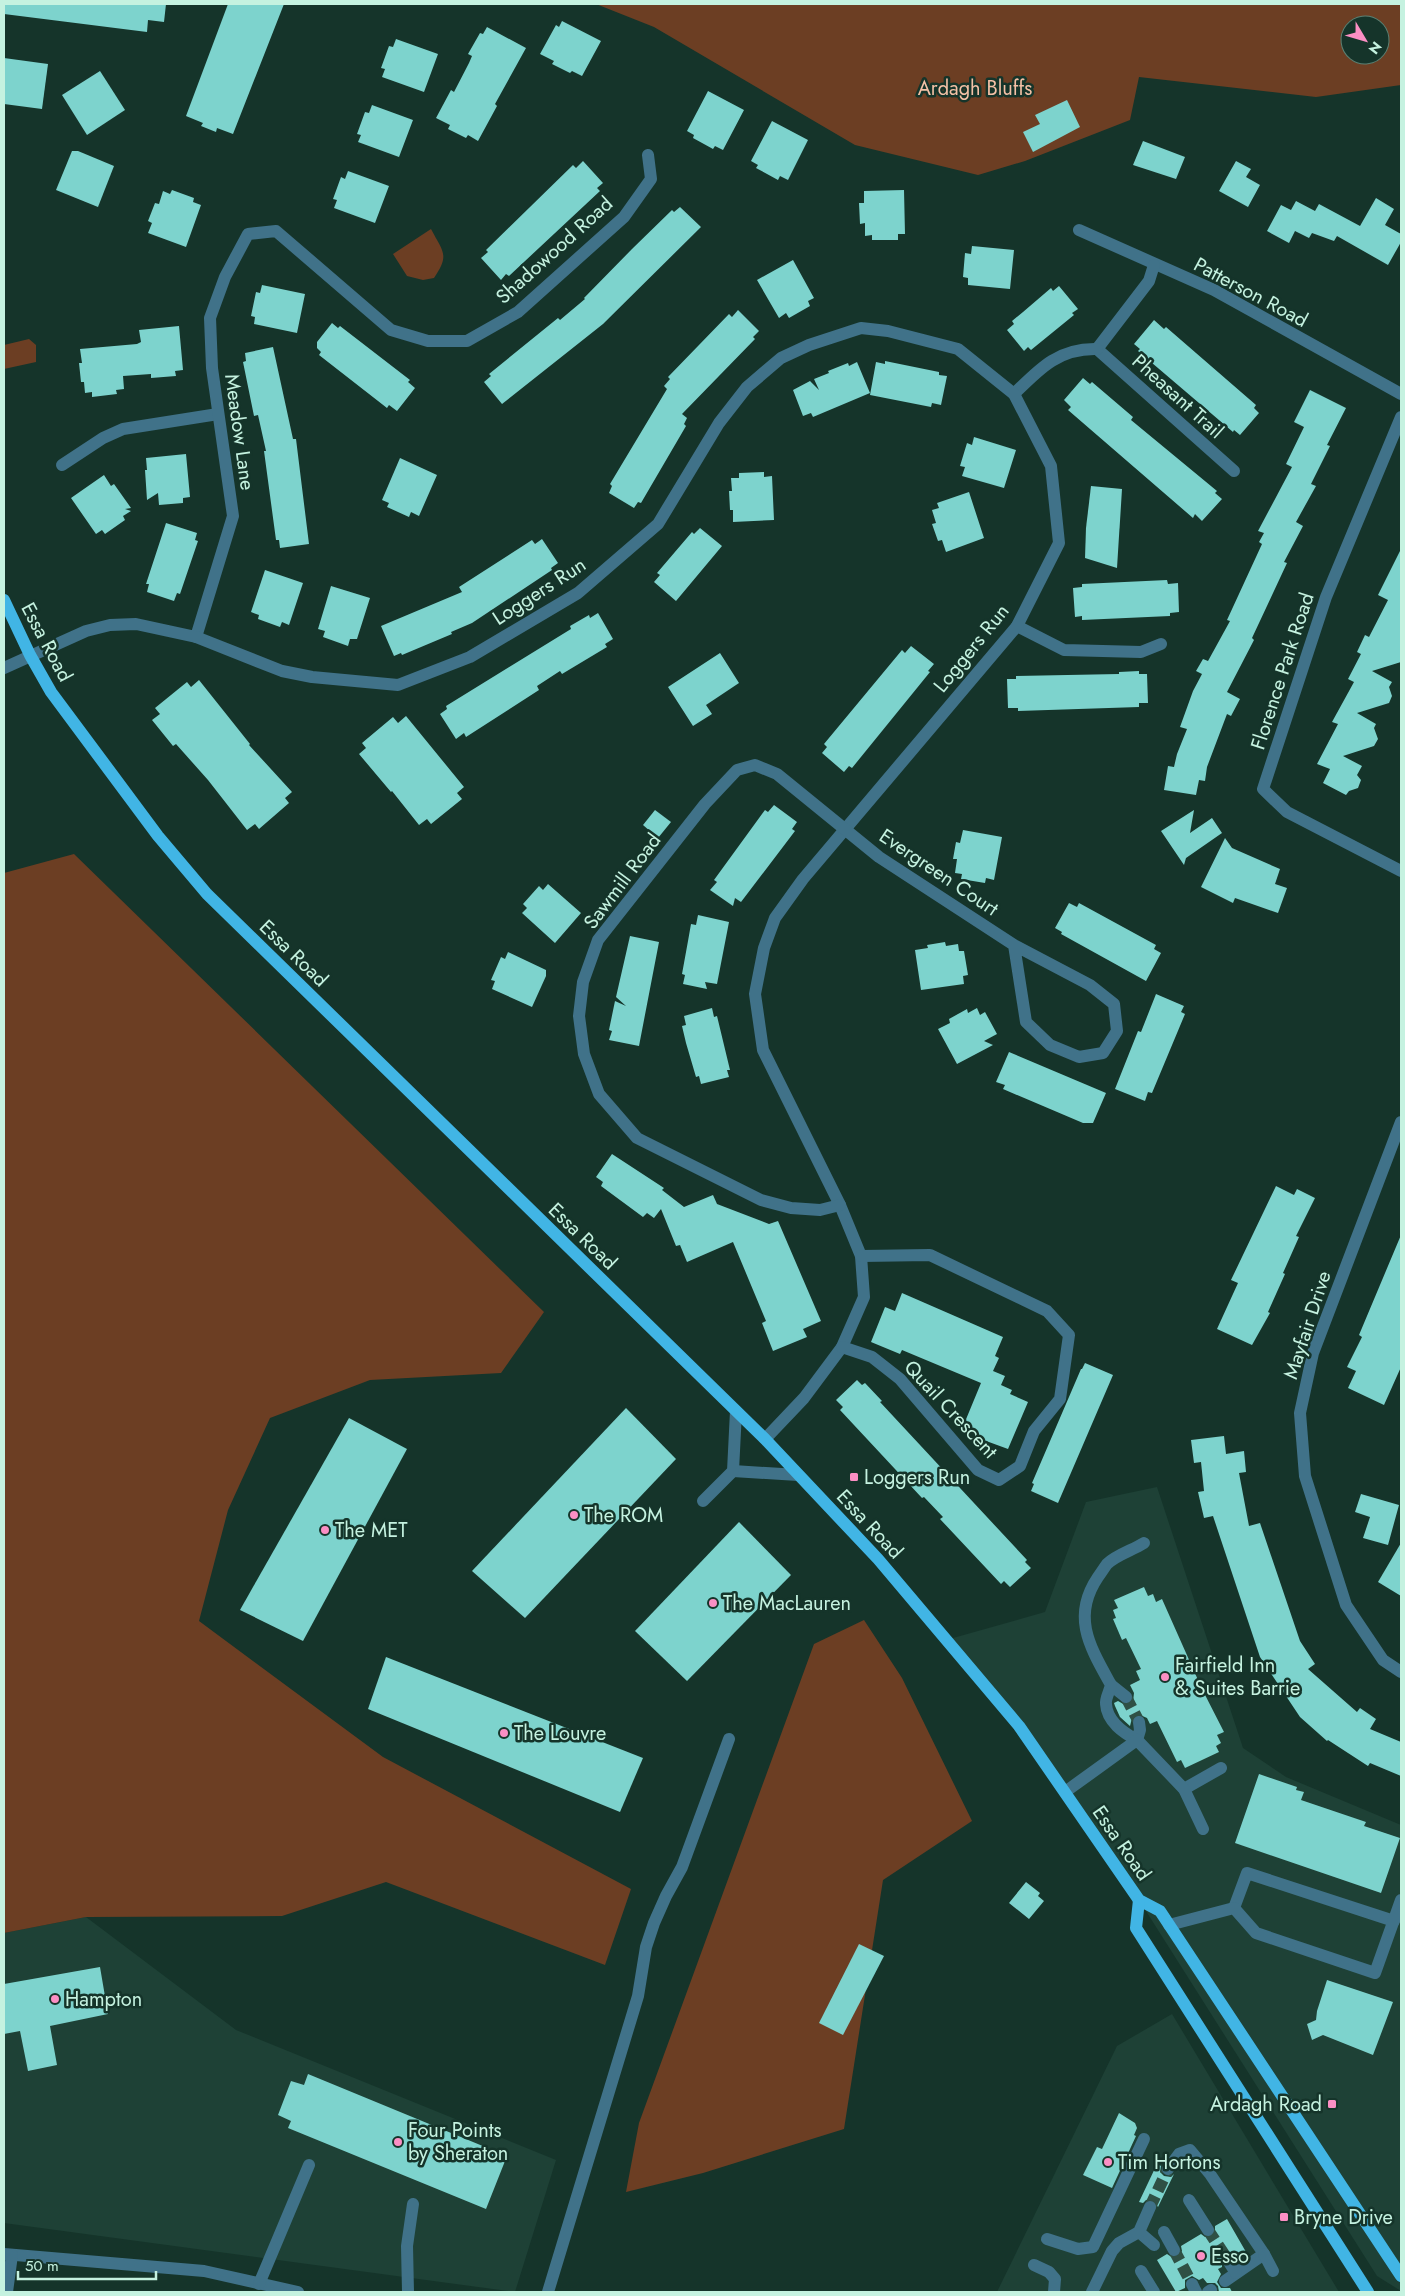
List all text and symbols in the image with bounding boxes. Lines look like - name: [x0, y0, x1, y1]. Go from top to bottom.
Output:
- north arrow: [1340, 15, 1390, 65]
- text: N: [1364, 37, 1387, 59]
- park label: Ardagh Bluffs: [918, 74, 1032, 103]
- street label: Shadowood Road: [489, 190, 619, 311]
- street label: Patterson Road: [1189, 250, 1313, 335]
- street label: Pheasant Trail: [1125, 347, 1230, 445]
- street label: Meadow Lane: [217, 372, 262, 492]
- street label: Loggers Run: [487, 550, 592, 632]
- street label: Florence Park Road: [1243, 589, 1322, 753]
- street label: Essa Road: [14, 598, 80, 687]
- street label: Loggers Run: [927, 598, 1016, 699]
- street label: Evergreen Court: [873, 822, 1004, 923]
- street label: Sawmill Road: [577, 827, 668, 935]
- street label: Essa Road: [253, 913, 335, 994]
- street label: Essa Road: [542, 1196, 624, 1277]
- street label: Mayfair Drive: [1276, 1267, 1339, 1383]
- street label: Quail Crescent: [897, 1354, 1004, 1465]
- place label: Loggers Run: [864, 1463, 970, 1492]
- marker: Loggers Run: [848, 1471, 860, 1483]
- street label: Essa Road: [830, 1483, 910, 1566]
- place label: The ROM: [584, 1501, 663, 1530]
- marker: The ROM: [568, 1509, 580, 1521]
- place label: The MET: [335, 1516, 408, 1545]
- marker: The MET: [319, 1524, 331, 1536]
- place label: The MacLauren: [723, 1589, 851, 1618]
- marker: The MacLauren: [707, 1597, 719, 1609]
- place label: Fairfield Inn & Suites Barrie: [1175, 1651, 1300, 1703]
- marker: Fairfield Inn & Suites Barrie: [1159, 1671, 1171, 1683]
- place label: The Louvre: [514, 1719, 606, 1748]
- marker: The Louvre: [498, 1727, 510, 1739]
- street label: Essa Road: [1085, 1800, 1158, 1887]
- place label: Hampton: [65, 1985, 142, 2014]
- marker: Hampton: [49, 1993, 61, 2005]
- place label: Ardagh Road: [1210, 2090, 1322, 2119]
- marker: Ardagh Road: [1326, 2098, 1338, 2110]
- place label: Four Points by Sheraton: [408, 2116, 508, 2168]
- marker: Four Points by Sheraton: [392, 2136, 404, 2148]
- place label: Tim Hortons: [1118, 2148, 1220, 2177]
- marker: Tim Hortons: [1102, 2156, 1114, 2168]
- place label: Bryne Drive: [1294, 2203, 1393, 2232]
- marker: Bryne Drive: [1278, 2211, 1290, 2223]
- place label: Esso: [1211, 2242, 1249, 2271]
- scale bar: [18, 2248, 155, 2280]
- marker: Esso: [1195, 2250, 1207, 2262]
- text: 50 m: [25, 2255, 59, 2277]

